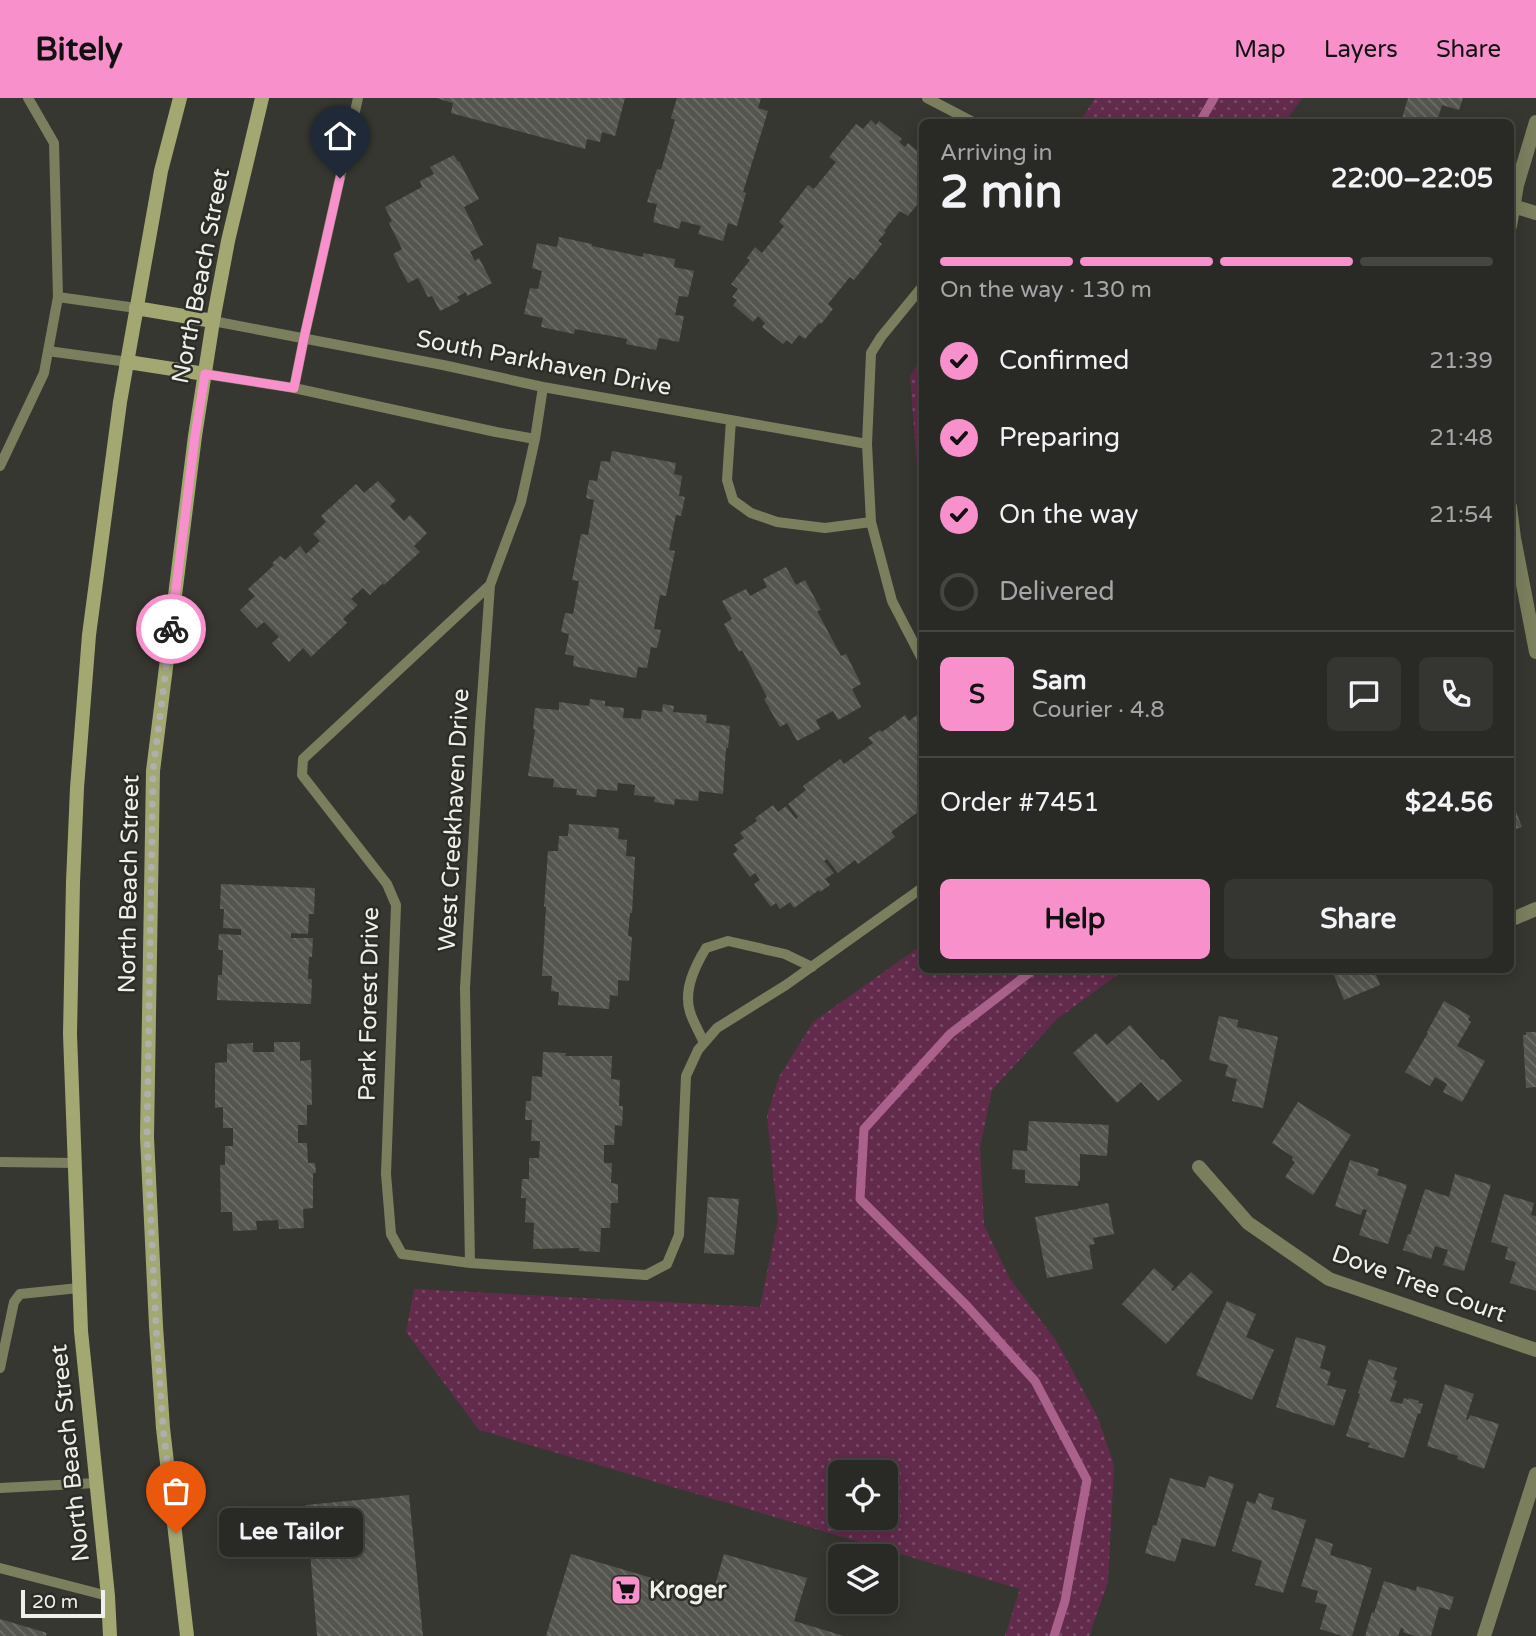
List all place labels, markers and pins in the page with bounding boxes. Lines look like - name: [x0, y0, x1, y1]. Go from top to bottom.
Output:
- pin: [310, 106, 370, 178]
- pin: [146, 1461, 206, 1533]
- callout: Lee Tailor: [218, 1508, 362, 1558]
- supermarket icon: Kroger: [609, 1573, 643, 1607]
- place label: Kroger: [649, 1576, 727, 1605]

